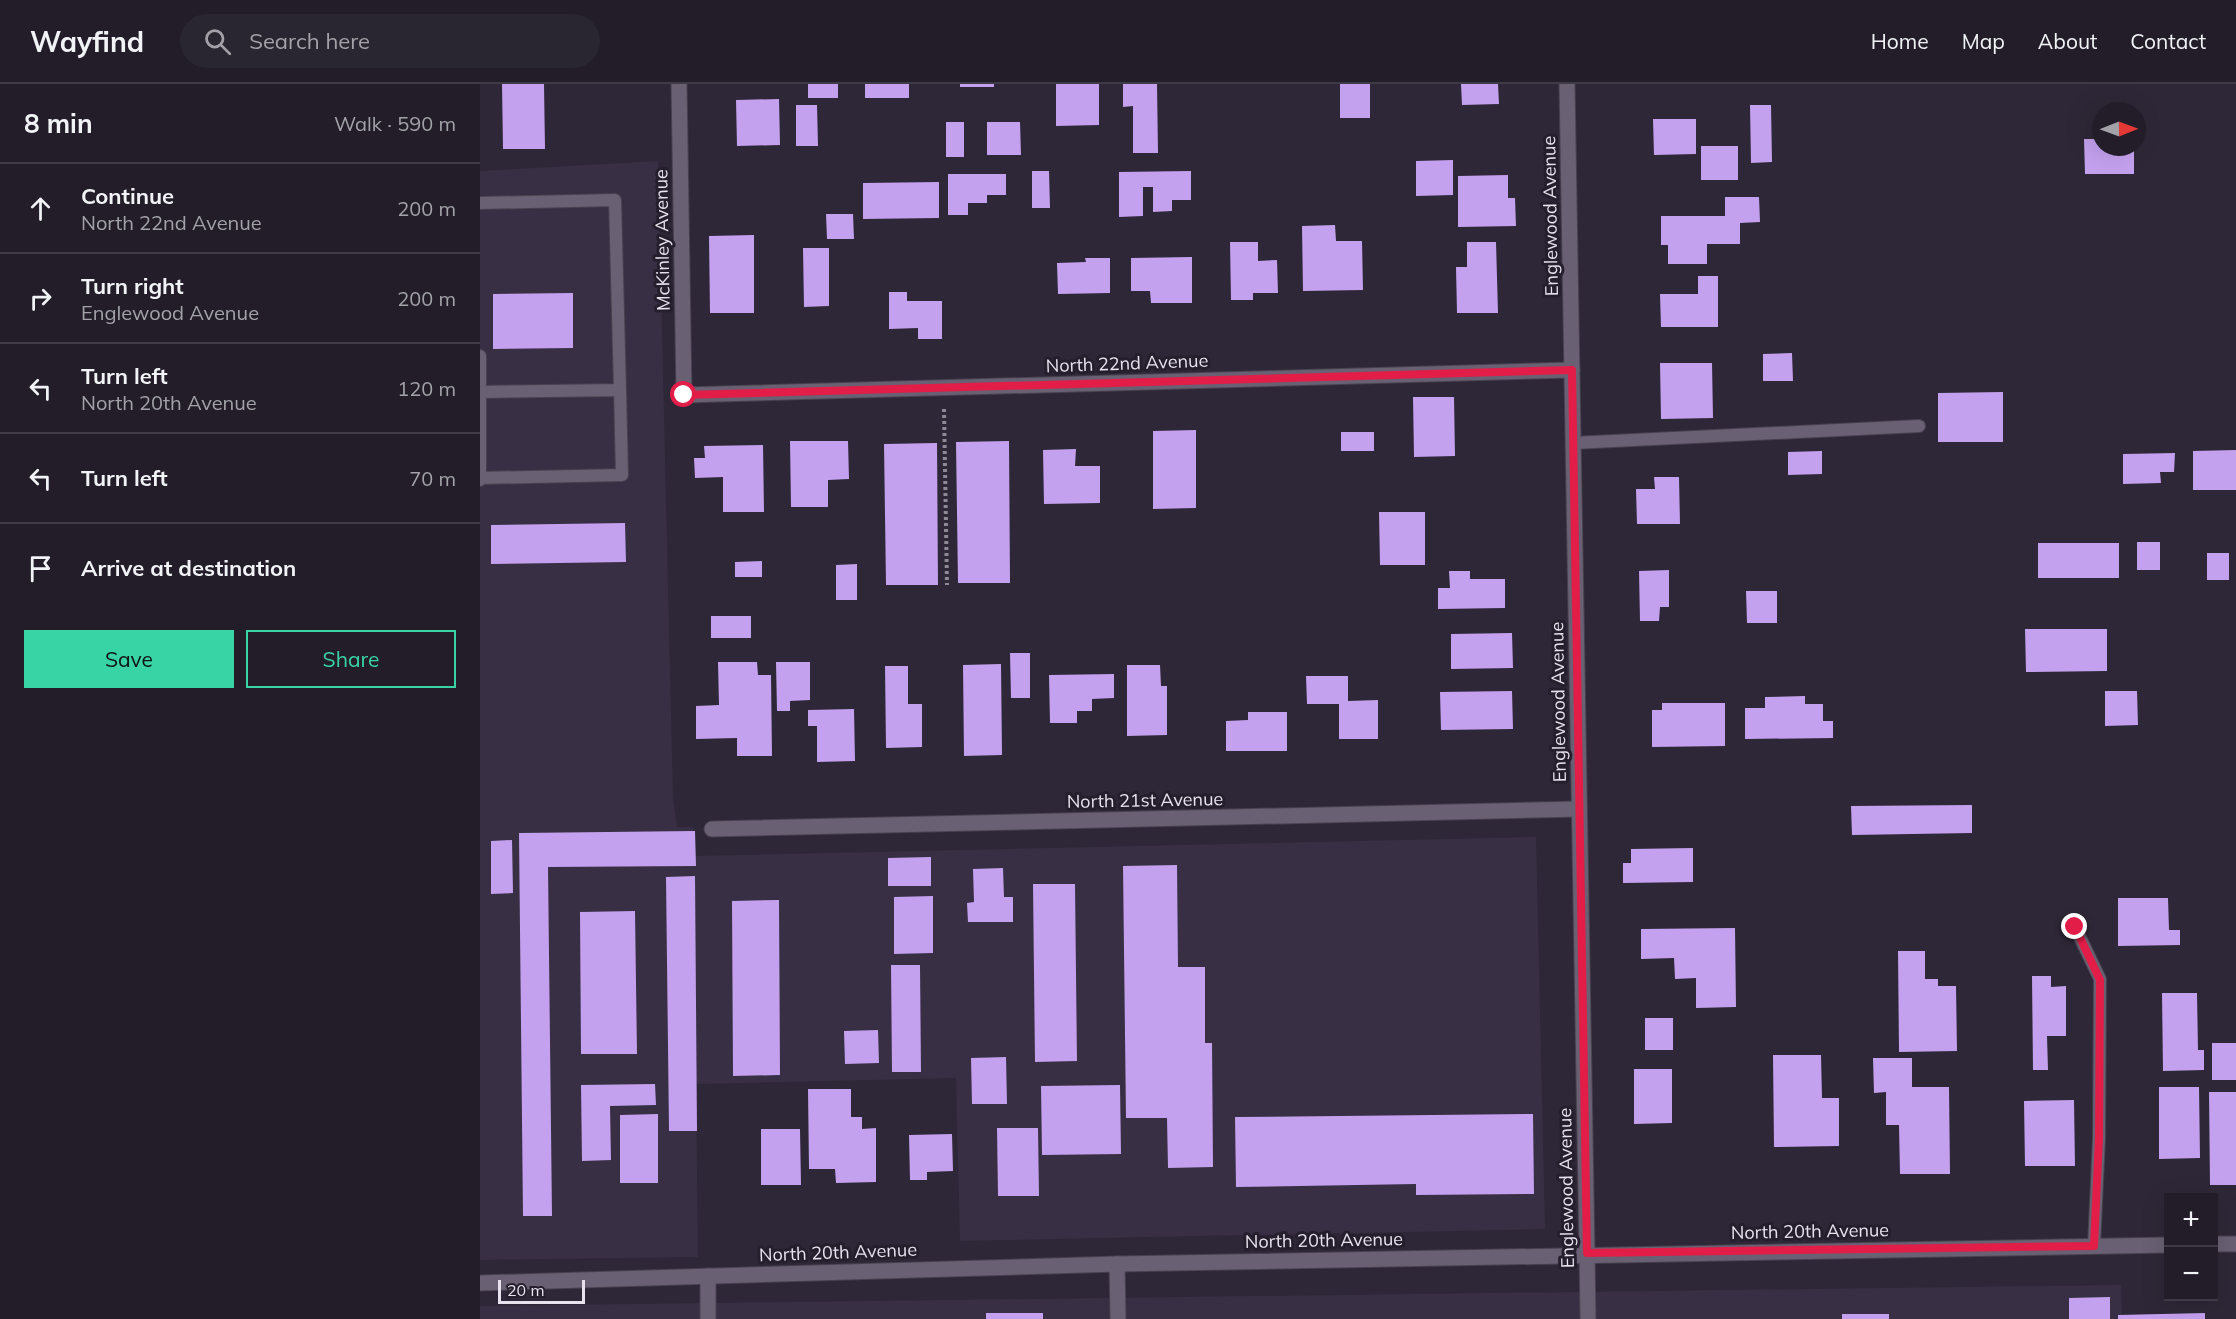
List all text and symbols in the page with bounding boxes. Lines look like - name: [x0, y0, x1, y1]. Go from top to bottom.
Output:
- search box: [180, 14, 600, 68]
- text: Wayfind: [30, 24, 144, 59]
- icon: search: [201, 25, 234, 58]
- text: Search here: [249, 27, 370, 55]
- text: Home: [1871, 28, 1929, 54]
- text: Map: [1962, 28, 2005, 54]
- text: About: [2038, 28, 2097, 54]
- text: Contact: [2130, 28, 2206, 54]
- north arrow: [2092, 102, 2146, 156]
- text: 8 min: [24, 107, 93, 140]
- text: Walk · 590 m: [334, 111, 456, 136]
- street label: Englewood Avenue: [1537, 136, 1563, 296]
- street label: McKinley Avenue: [649, 169, 675, 311]
- text: Continue: [81, 182, 174, 210]
- icon: ahead: [24, 192, 57, 225]
- text: 200 m: [397, 196, 456, 221]
- text: North 22nd Avenue: [81, 210, 262, 235]
- text: Turn right: [81, 272, 184, 300]
- icon: right: [24, 282, 57, 315]
- text: 200 m: [397, 286, 456, 311]
- text: Englewood Avenue: [81, 300, 259, 325]
- street label: North 22nd Avenue: [1045, 349, 1209, 377]
- text: Turn left: [81, 362, 168, 390]
- icon: left: [24, 372, 57, 405]
- text: 120 m: [397, 376, 456, 401]
- route start: [670, 381, 696, 407]
- text: North 20th Avenue: [81, 390, 257, 415]
- icon: left: [24, 462, 57, 495]
- text: Turn left: [81, 464, 168, 492]
- text: 70 m: [409, 466, 456, 491]
- icon: arrive: [24, 552, 57, 585]
- text: Arrive at destination: [81, 554, 296, 582]
- street label: Englewood Avenue: [1545, 622, 1571, 782]
- button: Save: [24, 630, 234, 688]
- button: Share: [246, 630, 456, 688]
- street label: North 21st Avenue: [1067, 787, 1223, 813]
- route end: [2061, 913, 2087, 939]
- street label: Englewood Avenue: [1553, 1108, 1579, 1268]
- map controls: [2164, 1193, 2218, 1301]
- button: +: [2164, 1193, 2218, 1247]
- street label: North 20th Avenue: [1731, 1218, 1889, 1244]
- street label: North 20th Avenue: [1245, 1227, 1403, 1253]
- street label: North 20th Avenue: [759, 1238, 917, 1266]
- button: −: [2164, 1247, 2218, 1301]
- scale bar: [498, 1277, 585, 1304]
- text: 20 m: [507, 1280, 544, 1300]

